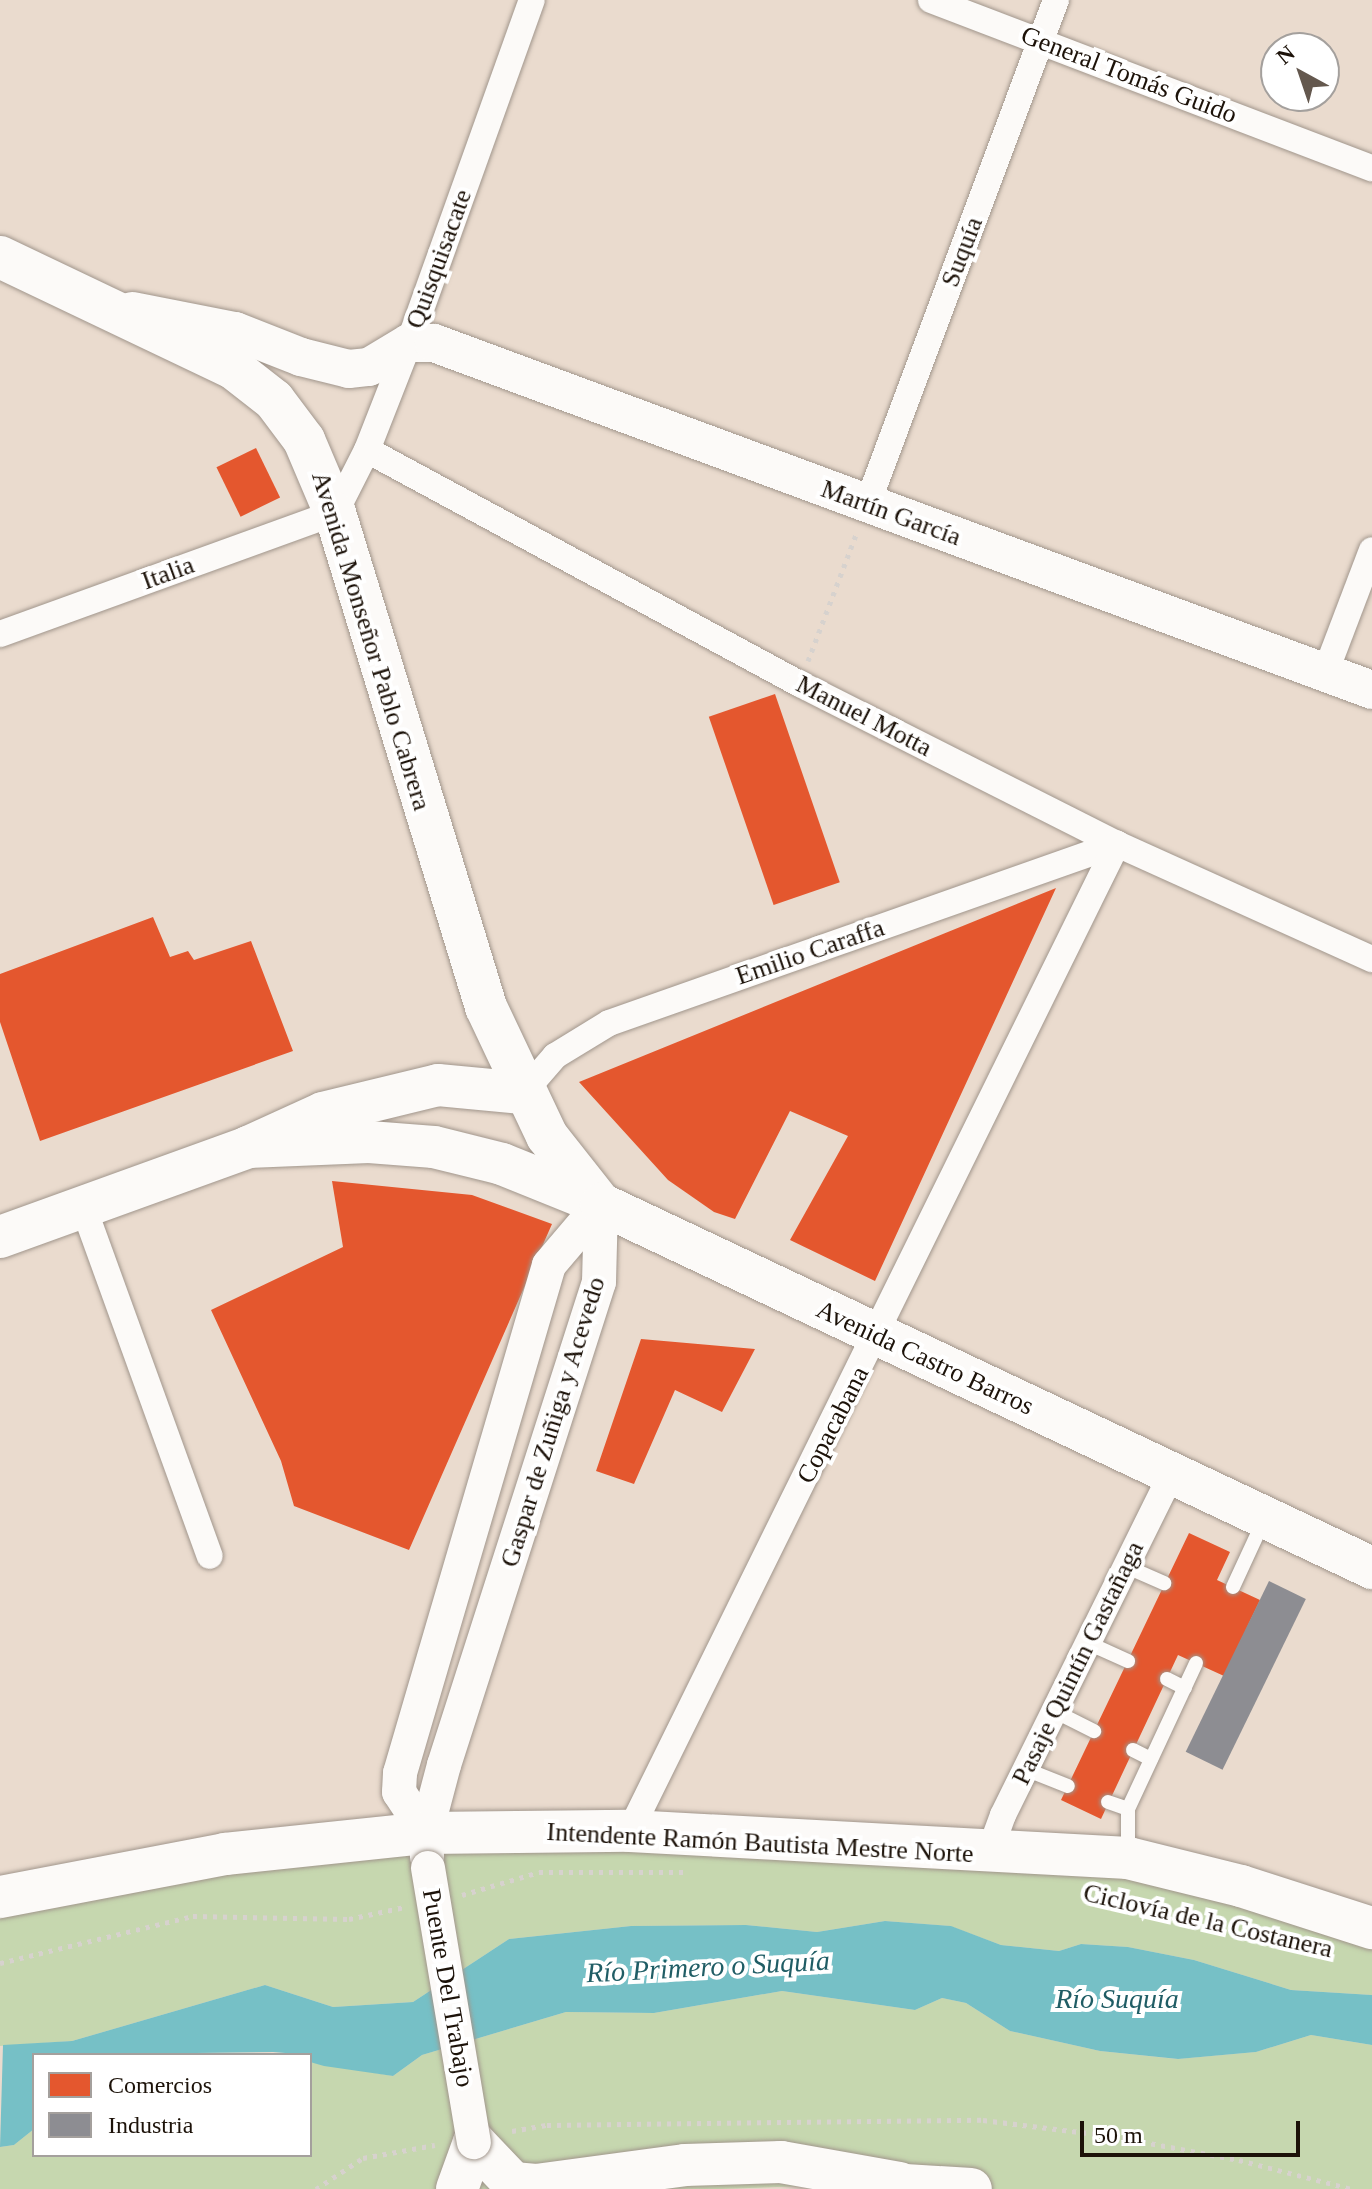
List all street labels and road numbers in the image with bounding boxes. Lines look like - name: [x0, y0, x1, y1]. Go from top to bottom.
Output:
- street label: General Tomás Guido: [1016, 19, 1242, 131]
- street label: Quisquisacate: [399, 185, 479, 333]
- street label: Suquía: [934, 213, 990, 291]
- street label: Avenida Monseñor Pablo Cabrera: [305, 468, 437, 814]
- street label: Martín García: [817, 473, 965, 553]
- street label: Italia: [138, 549, 198, 597]
- street label: Manuel Motta: [791, 668, 937, 764]
- street label: Emilio Caraffa: [732, 912, 888, 992]
- street label: Gaspar de Zuñiga y Acevedo: [494, 1272, 612, 1572]
- street label: Avenida Castro Barros: [811, 1294, 1039, 1422]
- street label: Copacabana: [790, 1361, 876, 1489]
- street label: Pasaje Quintín Gastañaga: [1005, 1536, 1151, 1790]
- street label: Intendente Ramón Bautista Mestre Norte: [546, 1816, 974, 1870]
- street label: Ciclovía de la Costanera: [1080, 1877, 1336, 1965]
- street label: Puente Del Trabajo: [415, 1886, 481, 2090]

